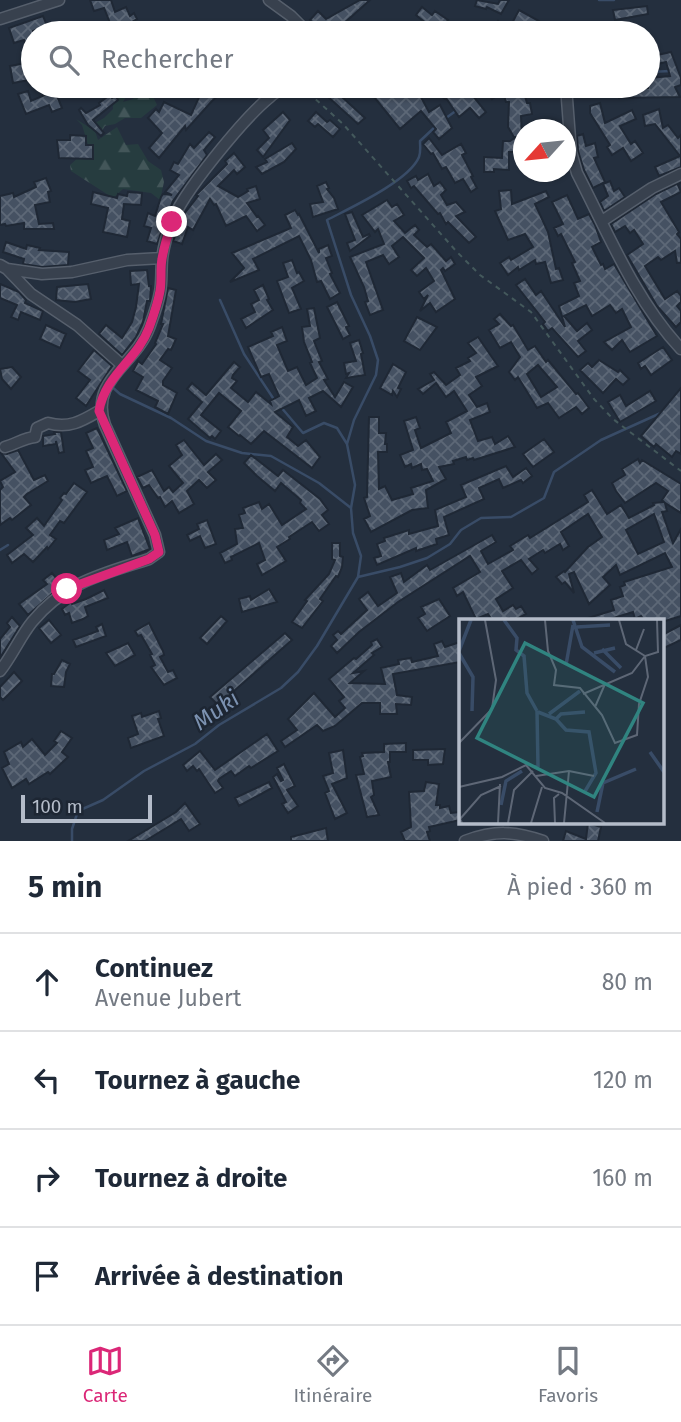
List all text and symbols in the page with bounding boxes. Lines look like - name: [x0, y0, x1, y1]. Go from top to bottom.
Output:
- search box: [21, 21, 660, 98]
- icon: search: [45, 41, 83, 79]
- text: Rechercher: [101, 44, 233, 75]
- north arrow: [513, 119, 576, 182]
- route end: [156, 206, 187, 237]
- route start: [51, 573, 82, 604]
- inset map: [459, 619, 664, 824]
- water label: Muki: [188, 684, 245, 736]
- scale bar: [21, 792, 152, 824]
- text: 100 m: [32, 795, 83, 818]
- text: 5 min: [28, 869, 102, 905]
- text: À pied · 360 m: [507, 873, 653, 901]
- text: Continuez: [95, 953, 213, 984]
- icon: ahead: [28, 963, 66, 1001]
- text: 80 m: [602, 968, 653, 996]
- text: Avenue Jubert: [95, 984, 241, 1012]
- icon: left: [28, 1061, 66, 1099]
- text: Tournez à gauche: [95, 1065, 300, 1096]
- text: 120 m: [593, 1066, 653, 1094]
- icon: right: [28, 1159, 66, 1197]
- text: Tournez à droite: [95, 1163, 287, 1194]
- text: 160 m: [592, 1164, 653, 1192]
- icon: arrive: [28, 1257, 66, 1295]
- text: Arrivée à destination: [95, 1261, 344, 1292]
- tab: Carte: [83, 1342, 128, 1407]
- tab: Itinéraire: [294, 1342, 372, 1407]
- tab: Favoris: [538, 1342, 598, 1407]

